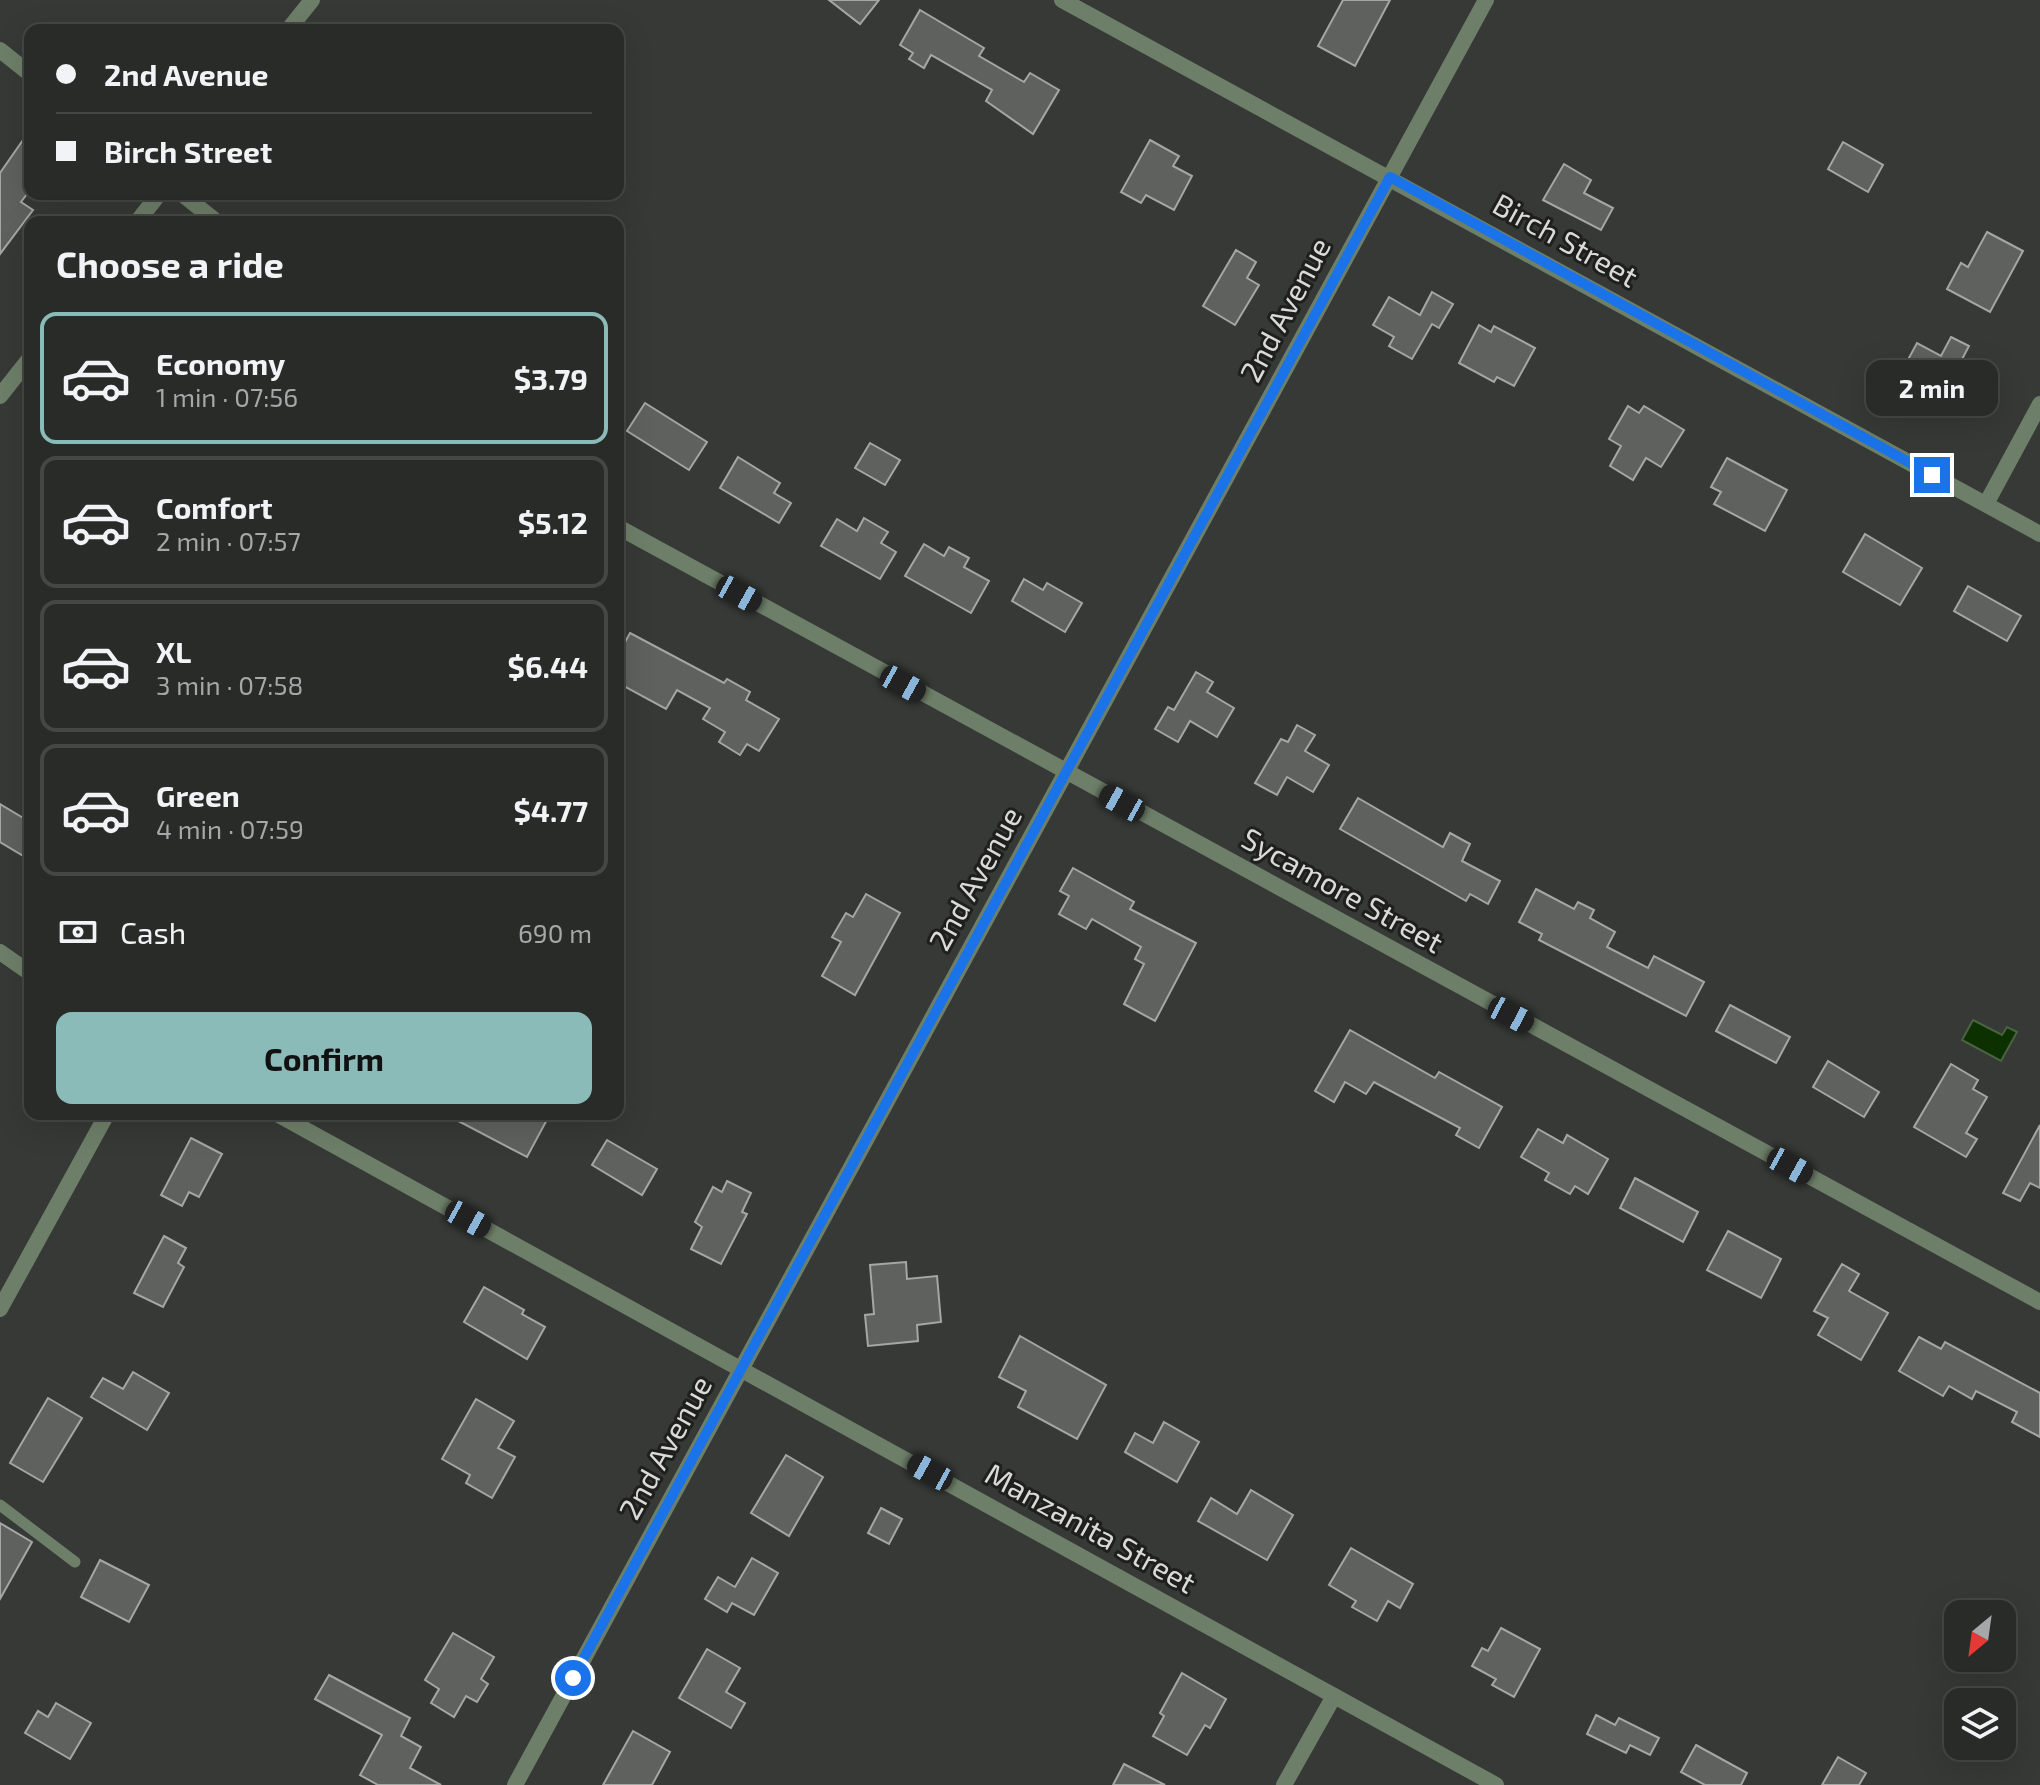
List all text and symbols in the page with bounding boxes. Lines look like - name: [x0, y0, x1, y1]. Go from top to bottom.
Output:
- text: 2nd Avenue: [104, 56, 268, 92]
- text: Birch Street: [104, 133, 272, 169]
- street label: Birch Street: [1487, 185, 1645, 294]
- street label: 2nd Avenue: [1231, 231, 1337, 387]
- text: Choose a ride: [56, 242, 284, 285]
- icon: car: [60, 342, 132, 414]
- text: Economy: [156, 345, 285, 381]
- callout: 2 min: [1866, 359, 1998, 415]
- text: $3.79: [514, 360, 588, 396]
- text: 2 min: [1899, 372, 1965, 403]
- text: 1 min · 07:56: [156, 381, 298, 412]
- route end: [1914, 457, 1950, 493]
- icon: car: [60, 486, 132, 558]
- text: Comfort: [156, 489, 273, 525]
- text: $5.12: [518, 504, 588, 540]
- text: 2 min · 07:57: [156, 525, 301, 556]
- car: [712, 572, 766, 616]
- icon: car: [60, 630, 132, 702]
- text: XL: [156, 633, 191, 669]
- text: $6.44: [507, 648, 588, 684]
- car: [876, 662, 930, 706]
- text: 3 min · 07:58: [156, 669, 303, 700]
- icon: car: [60, 774, 132, 846]
- text: Green: [156, 777, 240, 813]
- car: [1095, 781, 1149, 825]
- text: $4.77: [513, 792, 588, 828]
- street label: 2nd Avenue: [920, 800, 1028, 956]
- text: 4 min · 07:59: [156, 813, 304, 844]
- street label: Sycamore Street: [1236, 819, 1450, 959]
- icon: cash: [56, 910, 100, 954]
- text: Cash: [120, 914, 186, 950]
- text: 690 m: [518, 917, 592, 948]
- car: [1484, 993, 1538, 1037]
- button: Confirm: [56, 1012, 592, 1104]
- car: [1763, 1144, 1817, 1188]
- car: [441, 1197, 495, 1241]
- street label: 2nd Avenue: [610, 1369, 718, 1525]
- car: [903, 1450, 957, 1494]
- street label: Manzanita Street: [980, 1455, 1202, 1600]
- north arrow: [1944, 1600, 2016, 1672]
- map controls: [1944, 1600, 2016, 1760]
- route start: [555, 1660, 591, 1696]
- button: layers: [1944, 1688, 2016, 1760]

